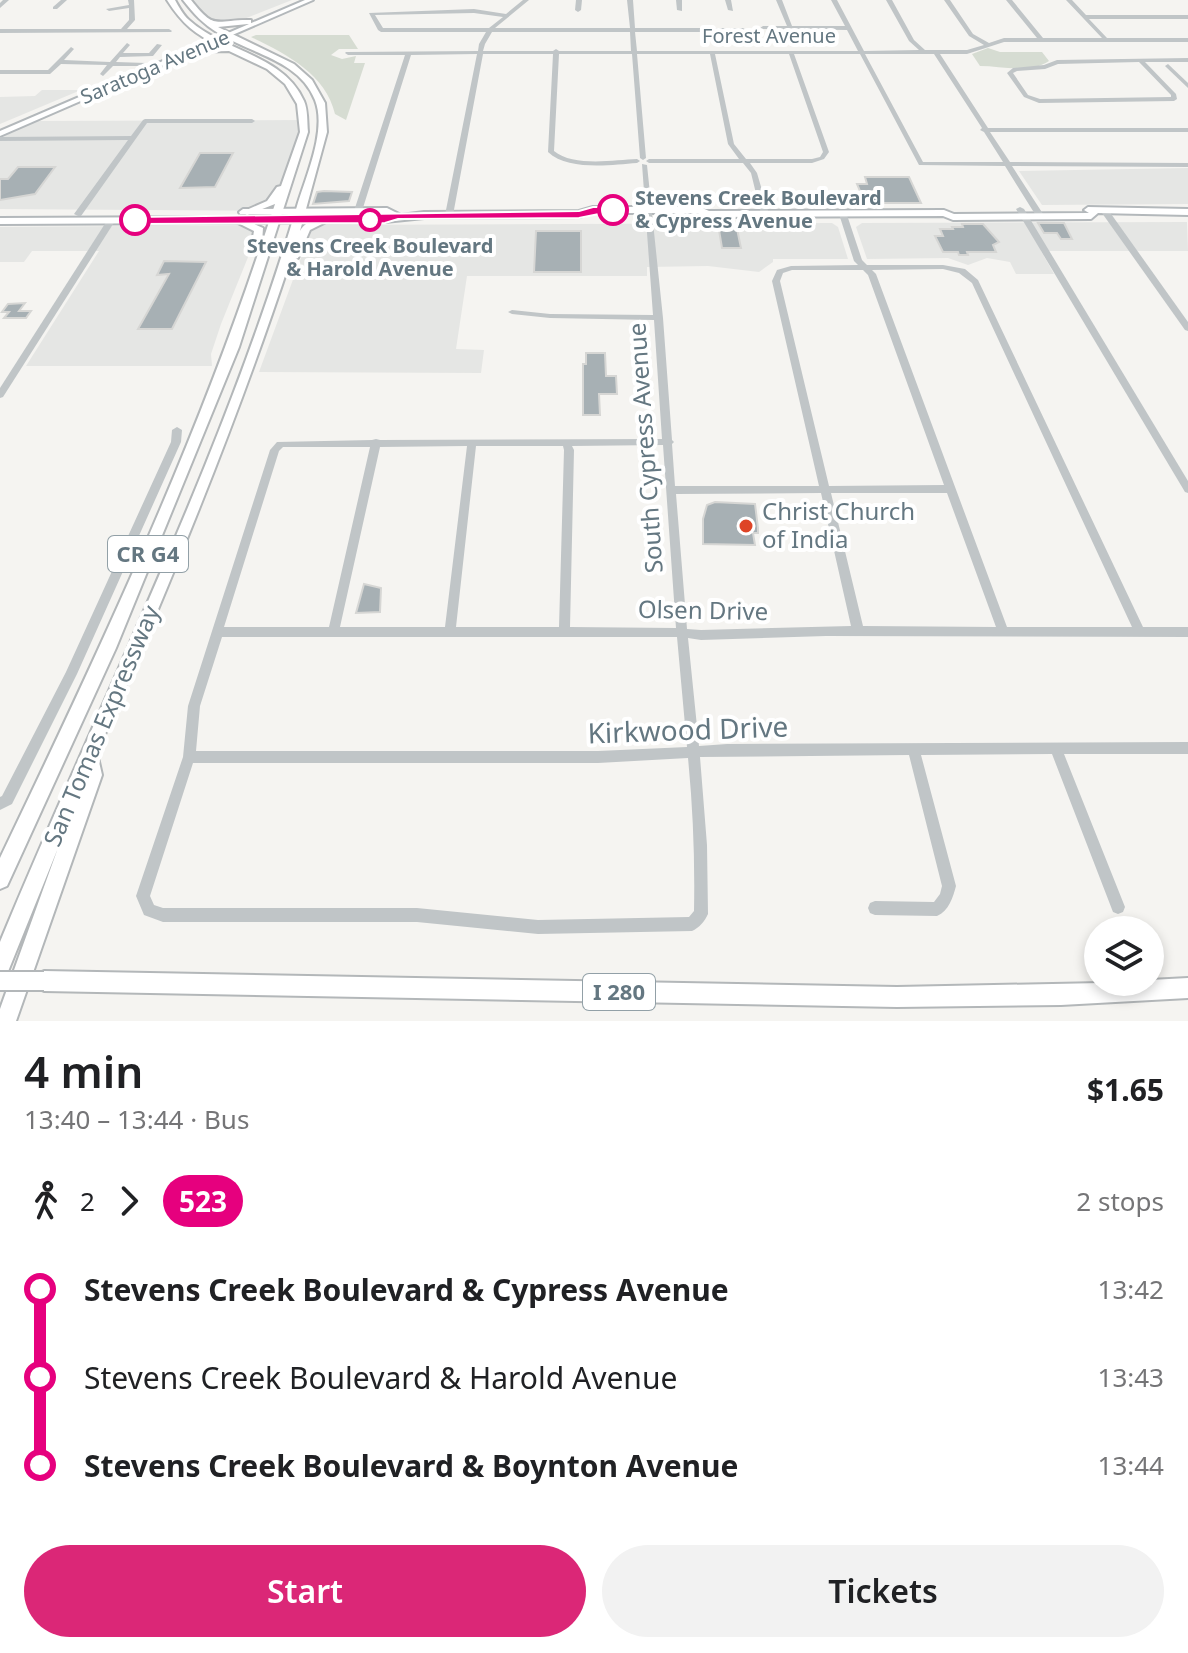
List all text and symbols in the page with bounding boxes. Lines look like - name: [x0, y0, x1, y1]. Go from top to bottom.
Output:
- street label: Forest Avenue: [702, 22, 836, 49]
- street label: Saratoga Avenue: [76, 23, 234, 110]
- place label: Stevens Creek Boulevard & Cypress Avenue: [635, 184, 882, 234]
- marker: Stevens Creek Boulevard & Cypress Avenue: [598, 195, 628, 225]
- unlabelled marker: [120, 205, 150, 235]
- marker: Stevens Creek Boulevard & Harold Avenue: [359, 209, 381, 231]
- place label: Stevens Creek Boulevard & Harold Avenue: [247, 232, 493, 282]
- street label: South Cypress Avenue: [619, 322, 670, 574]
- place label: Christ Church of India: [762, 494, 915, 555]
- marker: Christ Church of India: [737, 517, 755, 535]
- road number: CR G4: [108, 536, 188, 572]
- street label: Olsen Drive: [638, 592, 769, 627]
- street label: San Tomas Expressway: [35, 599, 167, 851]
- street label: Kirkwood Drive: [587, 707, 789, 751]
- map controls: [1084, 916, 1164, 996]
- button: layers: [1084, 916, 1164, 996]
- road number: I 280: [583, 974, 655, 1010]
- text: 4 min: [24, 1041, 143, 1101]
- text: $1.65: [1087, 1069, 1164, 1110]
- text: 13:40 – 13:44 · Bus: [24, 1101, 249, 1137]
- icon: walk: [24, 1179, 68, 1223]
- icon: forward: [107, 1179, 151, 1223]
- text: 523: [179, 1182, 227, 1220]
- text: 2: [80, 1183, 95, 1219]
- text: 2 stops: [1076, 1183, 1164, 1219]
- text: Stevens Creek Boulevard & Cypress Avenue: [84, 1269, 729, 1310]
- text: 13:42: [1098, 1271, 1164, 1307]
- text: Stevens Creek Boulevard & Harold Avenue: [84, 1357, 677, 1398]
- text: 13:43: [1098, 1359, 1164, 1395]
- text: Stevens Creek Boulevard & Boynton Avenue: [84, 1445, 738, 1486]
- text: 13:44: [1098, 1447, 1164, 1483]
- button: Start: [24, 1545, 586, 1637]
- button: Tickets: [602, 1545, 1164, 1637]

